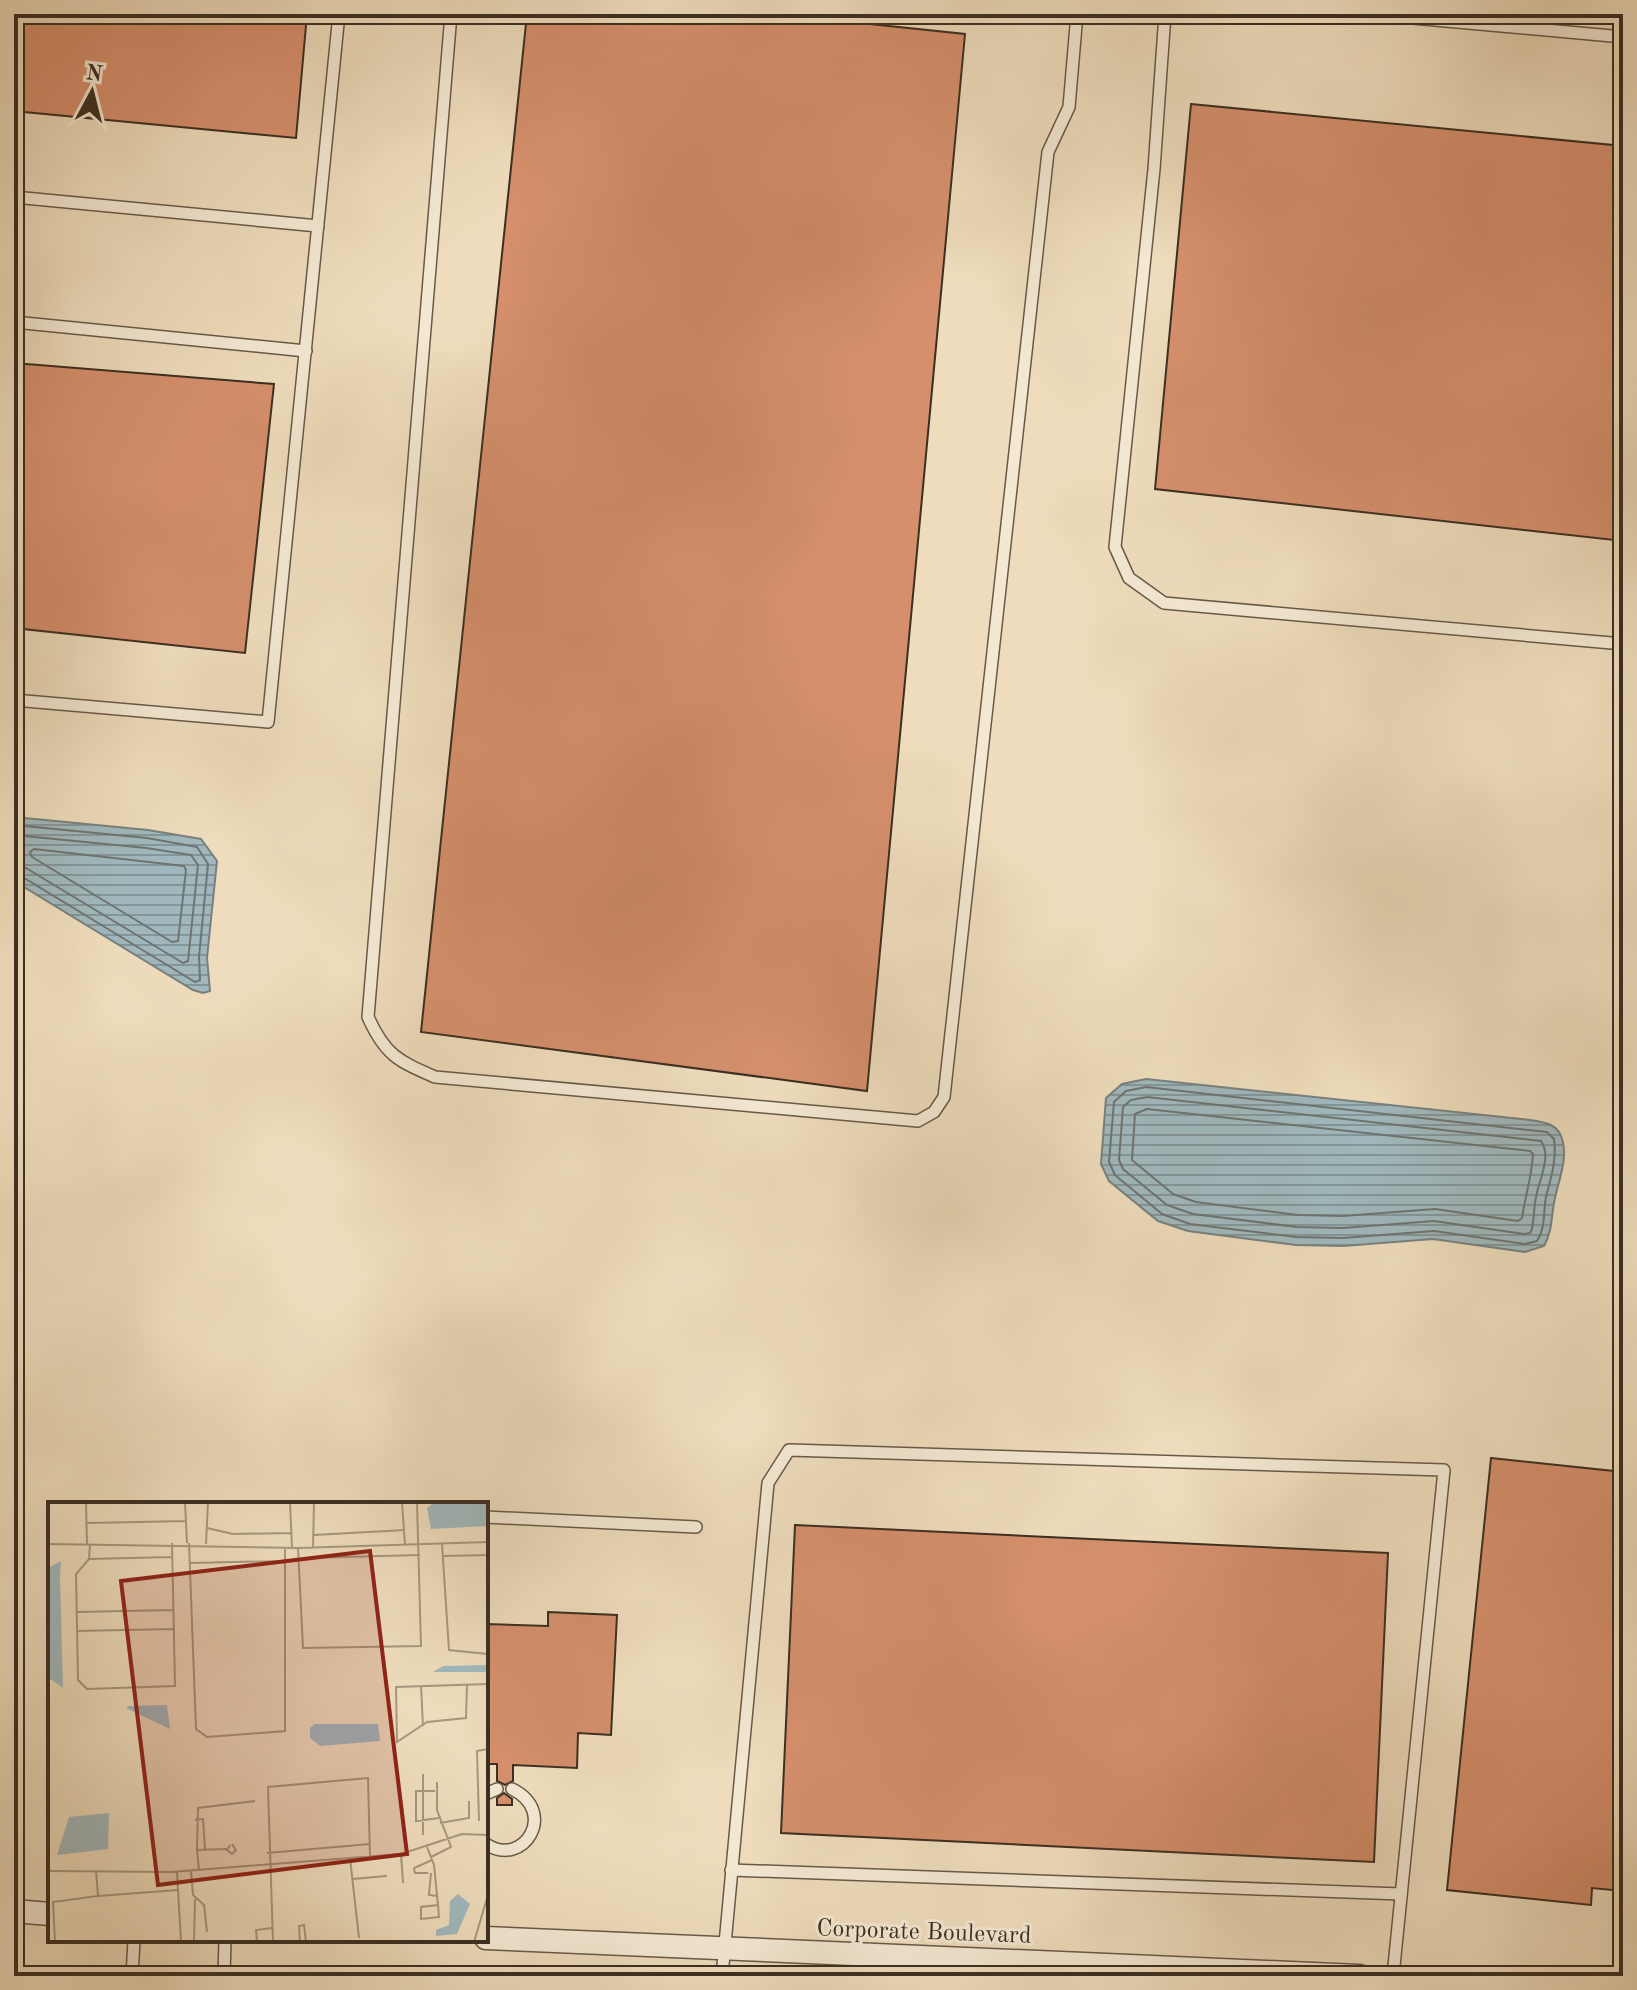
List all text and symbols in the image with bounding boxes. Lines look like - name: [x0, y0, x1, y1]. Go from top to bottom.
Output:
- north arrow: [52, 52, 132, 132]
- text: N: [85, 62, 104, 86]
- inset map: [48, 1502, 488, 1942]
- street label: Corporate Boulevard: [816, 1917, 1032, 1949]

